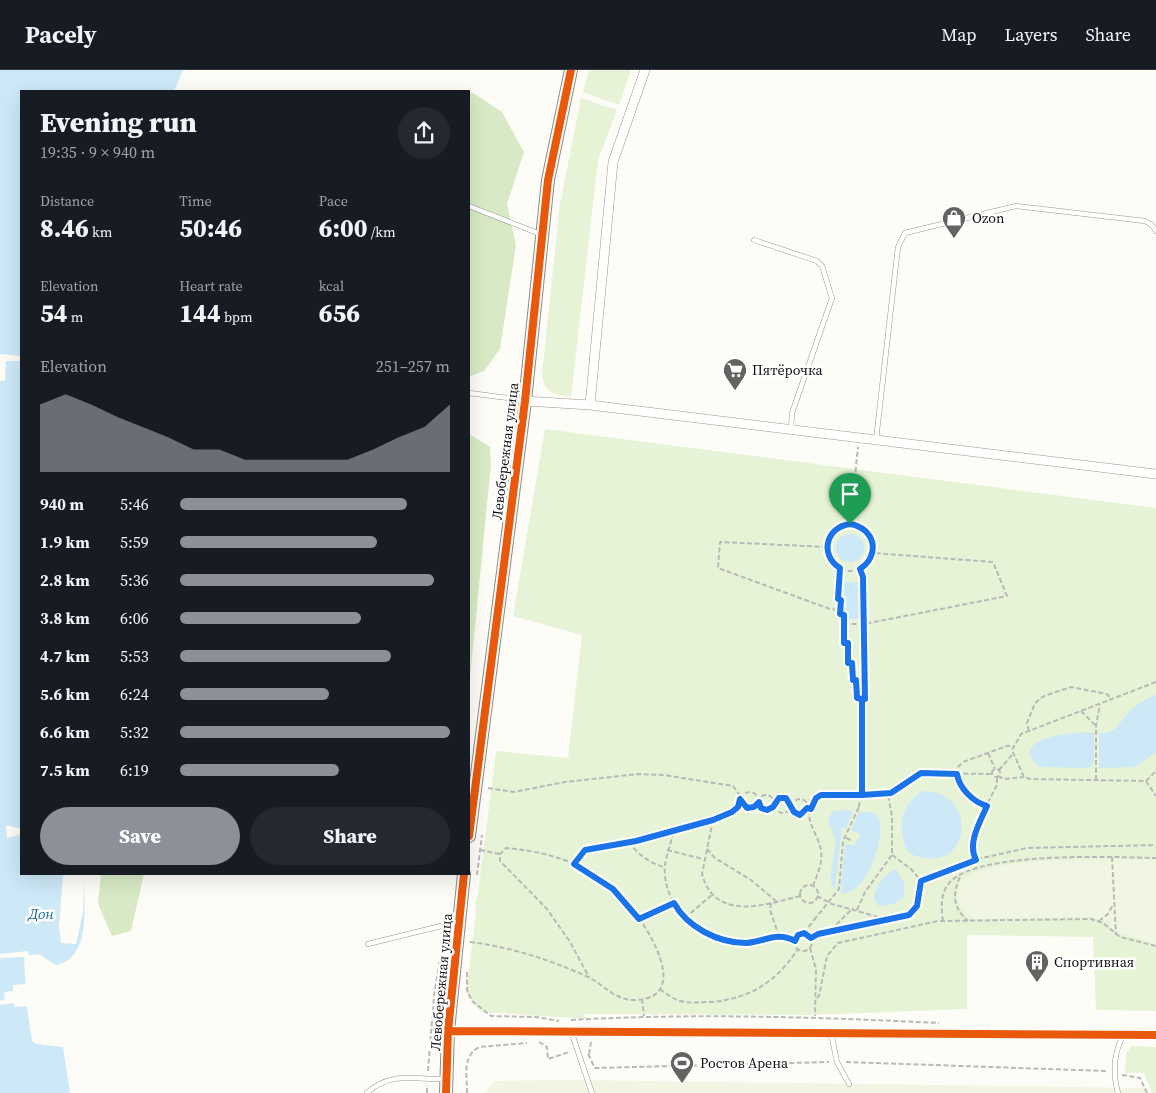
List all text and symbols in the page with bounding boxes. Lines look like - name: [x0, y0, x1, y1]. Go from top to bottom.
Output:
- text: Pacely: [25, 18, 97, 51]
- text: Map: [941, 22, 976, 47]
- text: Layers: [1004, 22, 1057, 47]
- text: Share: [1085, 22, 1131, 47]
- text: Evening run: [40, 103, 197, 141]
- button: share: [398, 107, 450, 159]
- text: 19:35 · 9 × 940 m: [40, 141, 155, 163]
- text: Distance: [40, 191, 94, 211]
- text: Time: [179, 191, 212, 211]
- text: Pace: [319, 191, 348, 211]
- shop icon: Ozon: [941, 205, 967, 239]
- place label: Ozon: [972, 208, 1005, 228]
- text: 8.46: [40, 211, 89, 245]
- text: 50:46: [179, 211, 242, 245]
- text: 6:00: [319, 211, 367, 245]
- text: km: [89, 222, 112, 242]
- text: /km: [367, 222, 396, 242]
- text: Elevation: [40, 276, 98, 296]
- text: Heart rate: [179, 276, 243, 296]
- text: kcal: [319, 276, 344, 296]
- text: 54: [40, 296, 68, 330]
- text: 144: [179, 296, 221, 330]
- text: 656: [319, 296, 360, 330]
- text: m: [68, 307, 83, 327]
- text: bpm: [221, 307, 253, 327]
- text: Elevation: [40, 355, 107, 377]
- text: 251–257 m: [376, 355, 450, 377]
- supermarket icon: Пятёрочка: [722, 357, 748, 391]
- place label: Пятёрочка: [752, 360, 824, 380]
- street label: Левобережная улица: [487, 380, 523, 521]
- pin: [829, 473, 871, 524]
- icon: arrive: [836, 480, 864, 508]
- text: 940 m: [40, 493, 84, 515]
- text: 5:46: [120, 493, 149, 515]
- text: 1.9 km: [40, 531, 90, 553]
- text: 5:59: [120, 531, 149, 553]
- text: 2.8 km: [40, 569, 90, 591]
- text: 5:36: [120, 569, 149, 591]
- text: 3.8 km: [40, 607, 90, 629]
- text: 6:06: [120, 607, 149, 629]
- text: 4.7 km: [40, 645, 90, 667]
- text: 5:53: [120, 645, 149, 667]
- text: 5.6 km: [40, 683, 90, 705]
- text: 6:24: [120, 683, 149, 705]
- text: 6.6 km: [40, 721, 90, 743]
- text: 5:32: [120, 721, 149, 743]
- text: 7.5 km: [40, 759, 90, 781]
- text: 6:19: [120, 759, 149, 781]
- button: Save: [40, 807, 240, 865]
- button: Share: [250, 807, 450, 865]
- water label: Дон: [27, 903, 54, 924]
- street label: Левобережная улица: [425, 911, 457, 1052]
- building icon: Спортивная: [1024, 949, 1050, 983]
- place label: Спортивная: [1054, 952, 1134, 972]
- sports icon: Ростов Арена: [669, 1050, 695, 1084]
- place label: Ростов Арена: [700, 1053, 789, 1073]

